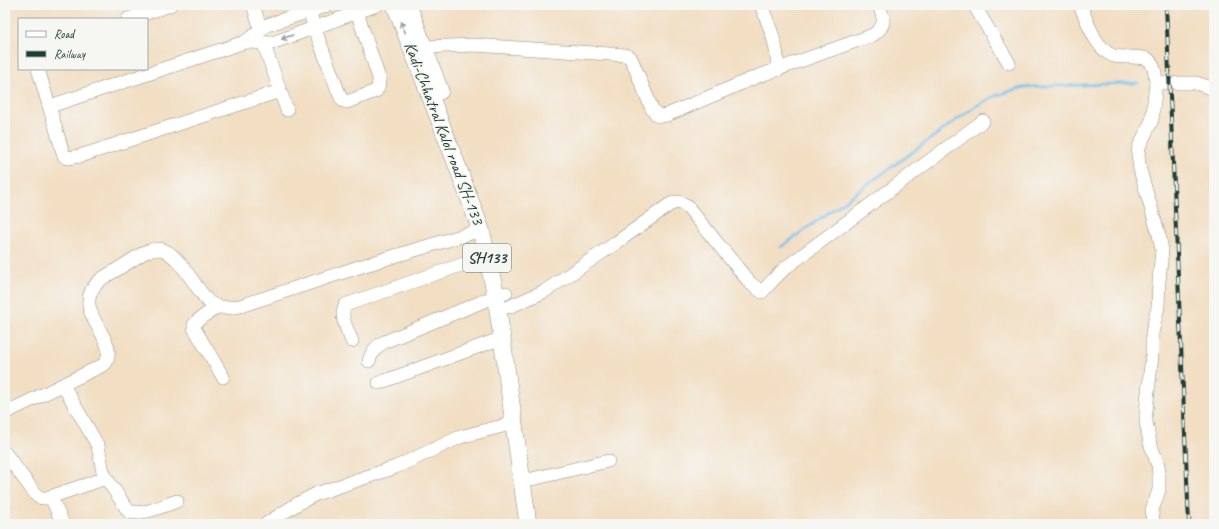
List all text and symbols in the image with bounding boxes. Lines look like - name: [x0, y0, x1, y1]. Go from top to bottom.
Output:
- legend: [18, 18, 148, 70]
- one-way arrow: [399, 22, 407, 34]
- text: Road: [54, 26, 76, 42]
- one-way arrow: [281, 34, 294, 41]
- street label: Kadi-Chhatral Kalol road SH-133: [399, 39, 489, 229]
- text: Railway: [54, 46, 86, 62]
- road number: SH133: [463, 244, 511, 272]

